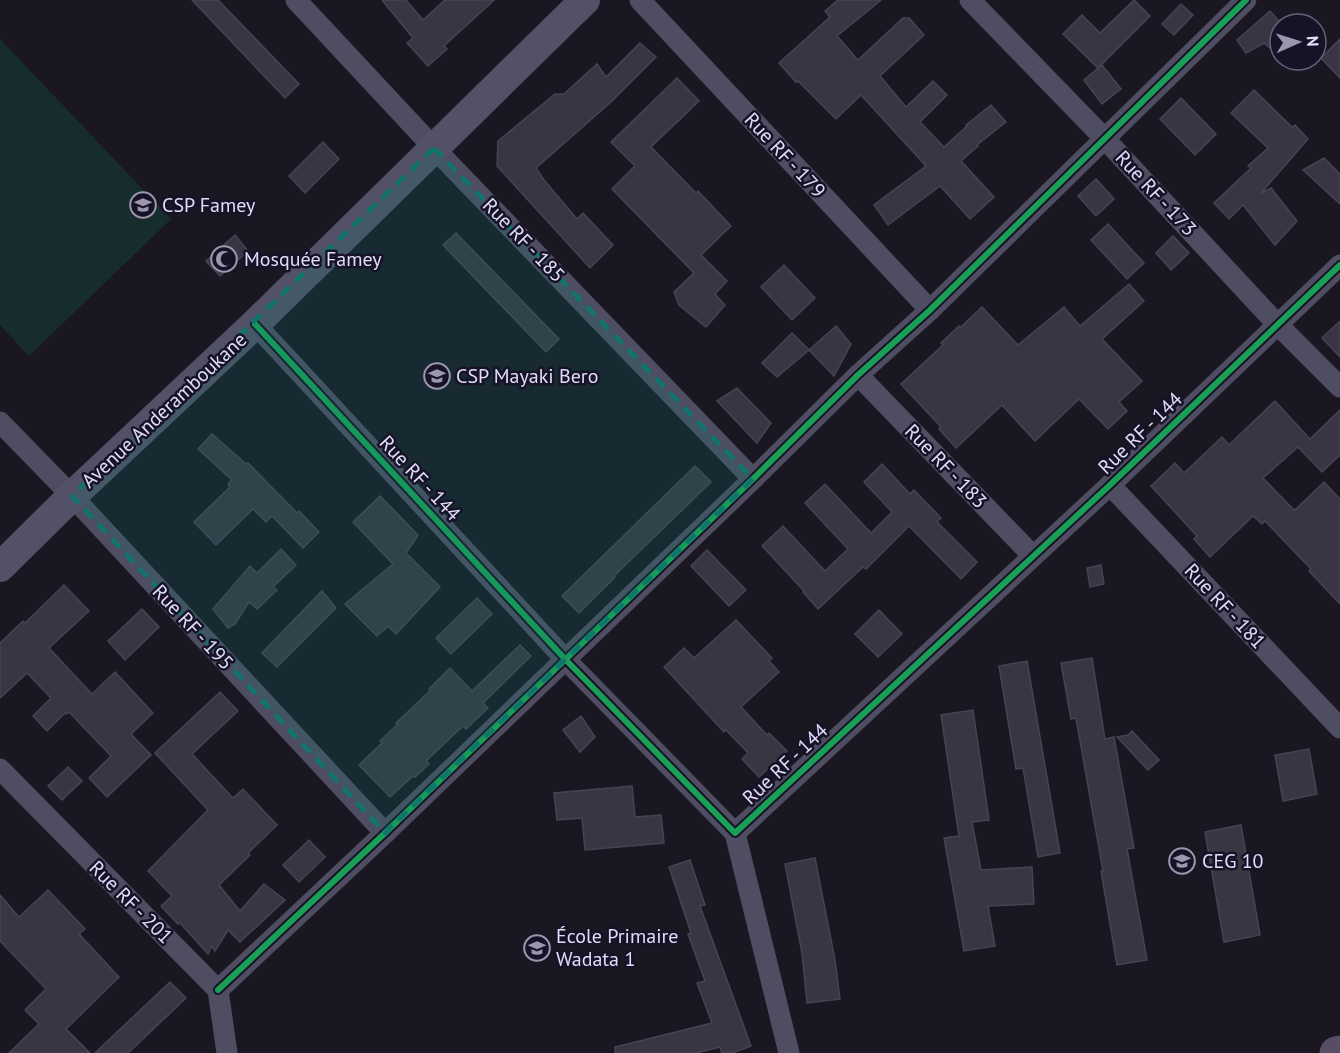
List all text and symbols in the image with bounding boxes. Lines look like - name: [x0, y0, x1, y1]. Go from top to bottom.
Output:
- north arrow: [1268, 12, 1328, 72]
- text: N: [1303, 35, 1323, 47]
- street label: Rue RF - 179: [739, 107, 831, 203]
- street label: Rue RF - 173: [1110, 145, 1202, 241]
- school or university icon: CSP Famey: [128, 190, 158, 220]
- place label: CSP Famey: [162, 192, 256, 218]
- street label: Rue RF - 185: [477, 192, 571, 288]
- mosque icon: Mosquée Famey: [209, 244, 239, 274]
- place label: Mosquée Famey: [244, 246, 382, 272]
- street label: Avenue Anderamboukane: [76, 327, 252, 493]
- school or university icon: CSP Mayaki Bero: [422, 361, 452, 391]
- place label: CSP Mayaki Bero: [456, 363, 598, 389]
- street label: Rue RF - 144: [1092, 386, 1188, 480]
- street label: Rue RF - 183: [899, 418, 993, 514]
- street label: Rue RF - 144: [374, 430, 466, 526]
- street label: Rue RF - 181: [1179, 558, 1271, 654]
- street label: Rue RF - 195: [147, 579, 239, 675]
- street label: Rue RF - 144: [737, 718, 833, 810]
- school or university icon: CEG 10: [1167, 846, 1197, 876]
- place label: CEG 10: [1202, 848, 1264, 874]
- street label: Rue RF - 201: [84, 855, 178, 949]
- place label: École Primaire Wadata 1: [556, 923, 678, 972]
- school or university icon: École Primaire Wadata 1: [522, 933, 552, 963]

